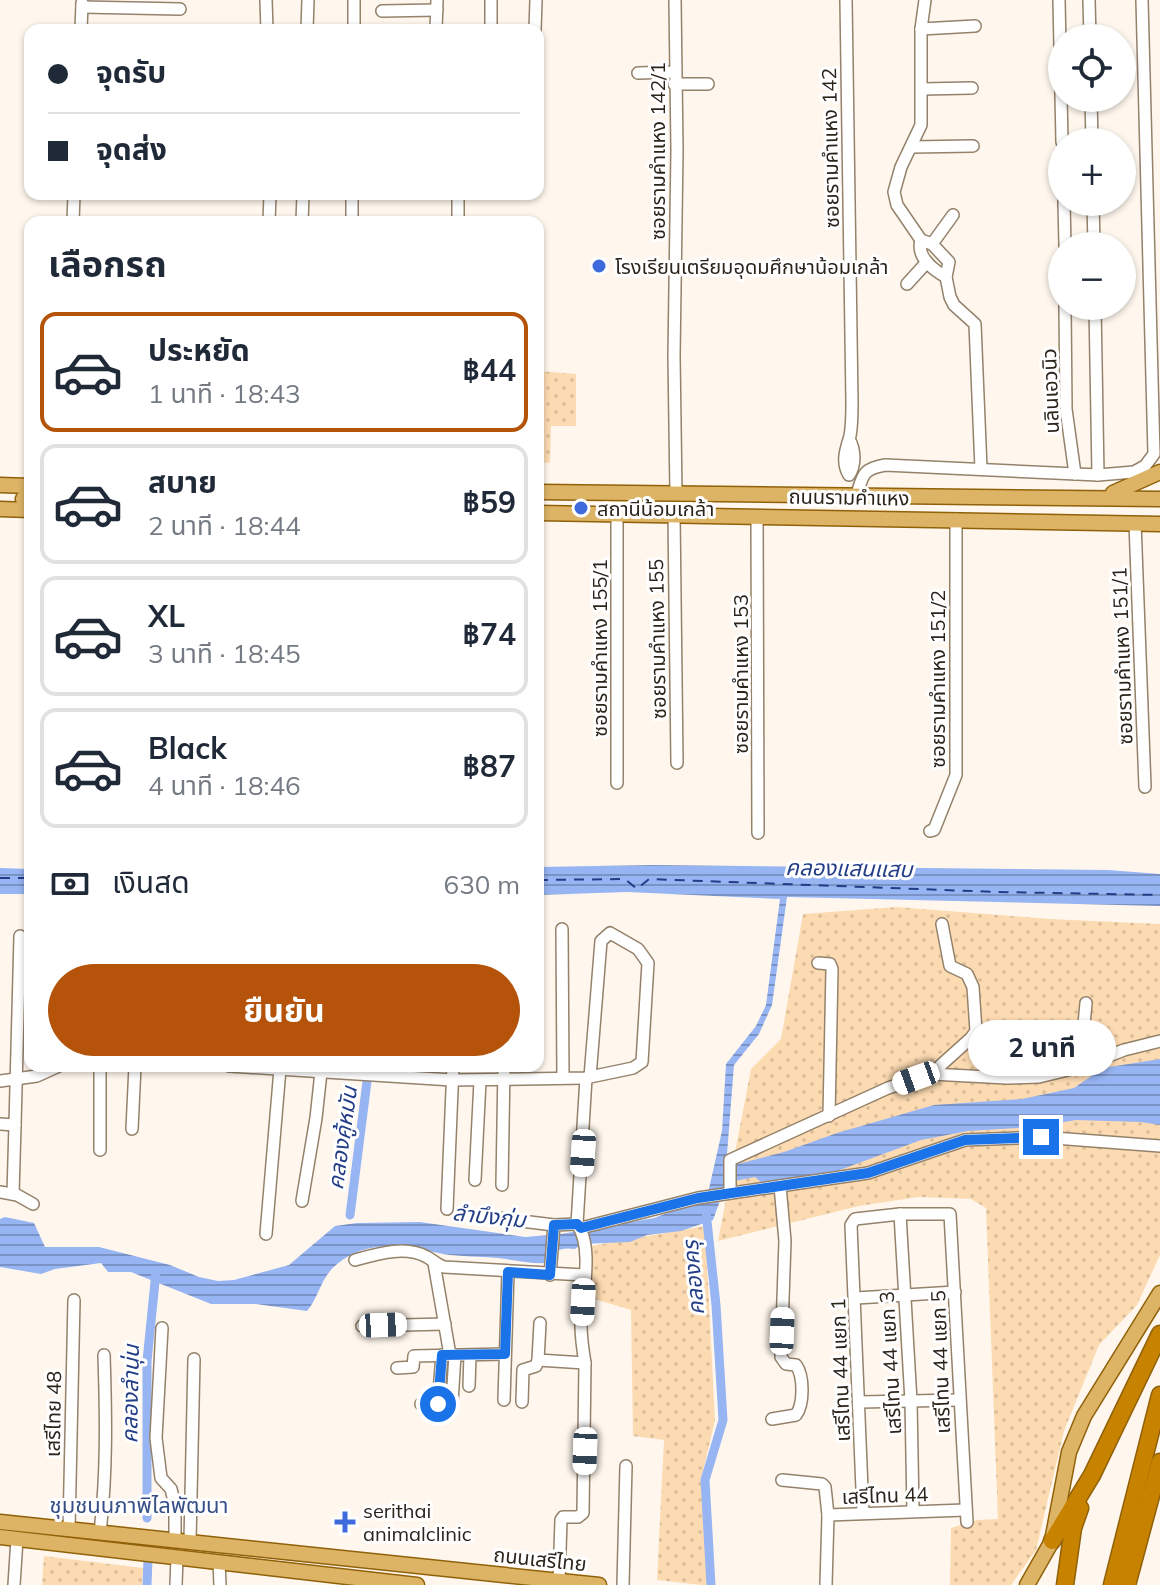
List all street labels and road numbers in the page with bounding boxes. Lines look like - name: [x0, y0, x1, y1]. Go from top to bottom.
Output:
- street label: ซอยรามคำแหง 142/1: [645, 62, 670, 240]
- street label: ซอยรามคำแหง 142: [816, 68, 844, 228]
- street label: นลินเอวนิว: [1036, 348, 1064, 434]
- street label: ถนนรามคำแหง: [788, 483, 910, 511]
- street label: ซอยรามคำแหง 155/1: [587, 559, 612, 737]
- street label: ซอยรามคำแหง 155: [643, 559, 671, 719]
- street label: ซอยรามคำแหง 151/1: [1106, 567, 1138, 745]
- street label: ซอยรามคำแหง 151/2: [925, 590, 950, 768]
- street label: ซอยรามคำแหง 153: [728, 594, 753, 754]
- street label: เสรีไทน 44 แยก 5: [925, 1290, 955, 1434]
- street label: เสรีไทน 44 แยก 3: [874, 1291, 906, 1435]
- street label: เสรีไทน 44 แยก 1: [825, 1298, 855, 1442]
- street label: เสรีไทย 48: [40, 1371, 66, 1457]
- street label: เสรีไทน 44: [841, 1481, 929, 1509]
- street label: ถนนเสรีไทย: [492, 1542, 588, 1576]

